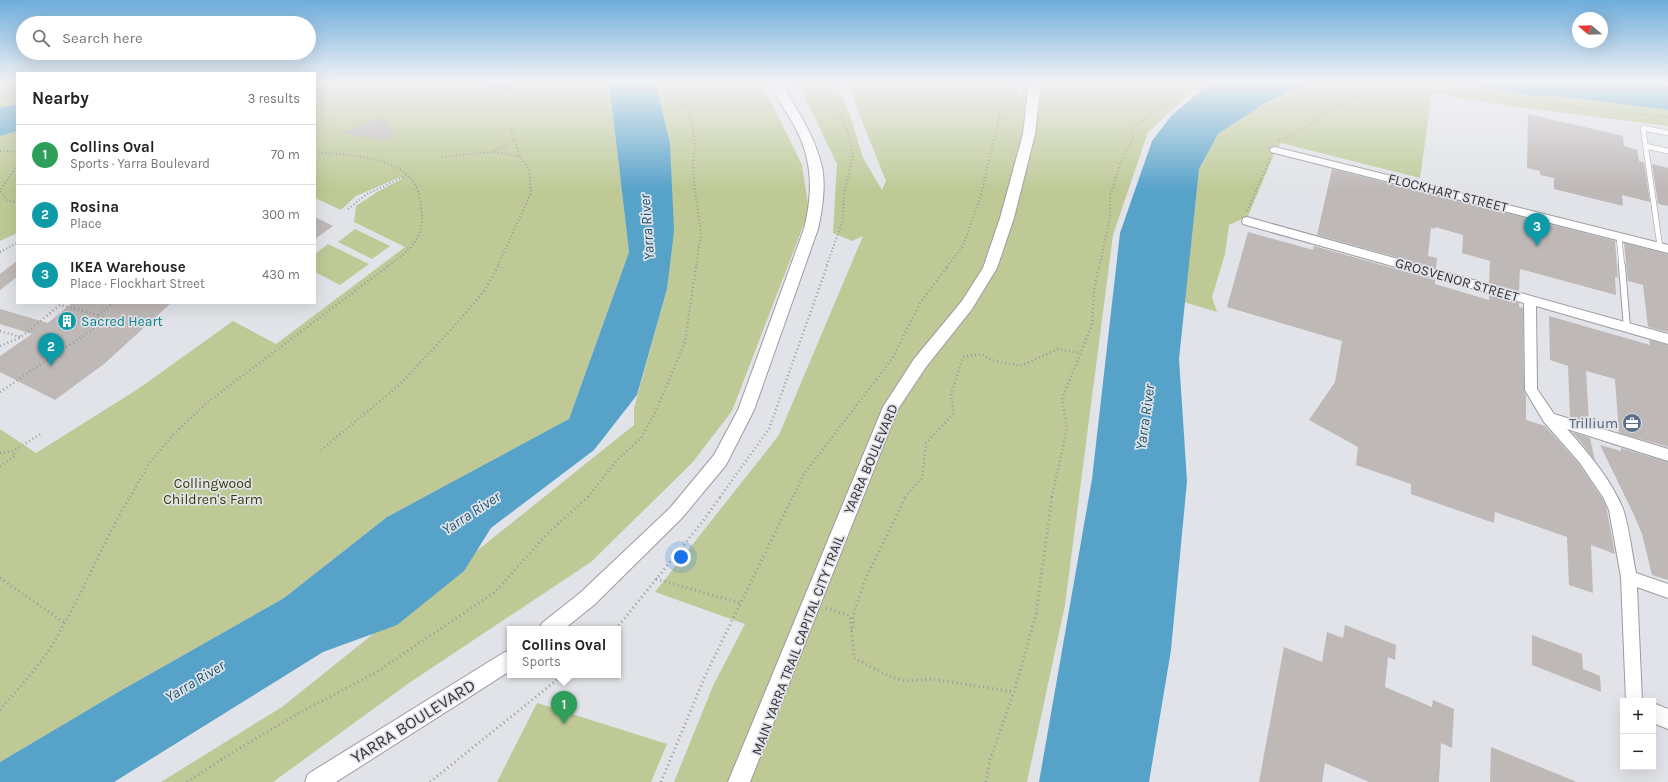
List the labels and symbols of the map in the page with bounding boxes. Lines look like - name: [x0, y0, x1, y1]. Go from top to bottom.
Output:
- north arrow: [1572, 12, 1608, 48]
- street label: FLOCKHART STREET: [1386, 170, 1510, 216]
- water label: Yarra River: [636, 192, 658, 261]
- pin: 3: [1524, 213, 1550, 246]
- street label: GROSVENOR STREET: [1393, 254, 1521, 306]
- building icon: Sacred Heart: [56, 310, 78, 332]
- place label: Sacred Heart: [81, 313, 163, 330]
- pin: 2: [38, 333, 64, 366]
- water label: Yarra River: [1131, 382, 1159, 451]
- street label: YARRA BOULEVARD: [840, 401, 902, 517]
- office icon: Trillium: [1621, 412, 1643, 434]
- place label: Trillium: [1569, 415, 1618, 432]
- park label: Collingwood Children's Farm: [163, 475, 263, 508]
- water label: Yarra River: [438, 487, 504, 539]
- street label: MAIN YARRA TRAIL CAPITAL CITY TRAIL: [748, 532, 848, 758]
- your location: [671, 547, 691, 567]
- water label: Yarra River: [162, 656, 229, 706]
- street label: YARRA BOULEVARD: [347, 675, 479, 767]
- pin: 1: [551, 691, 577, 724]

